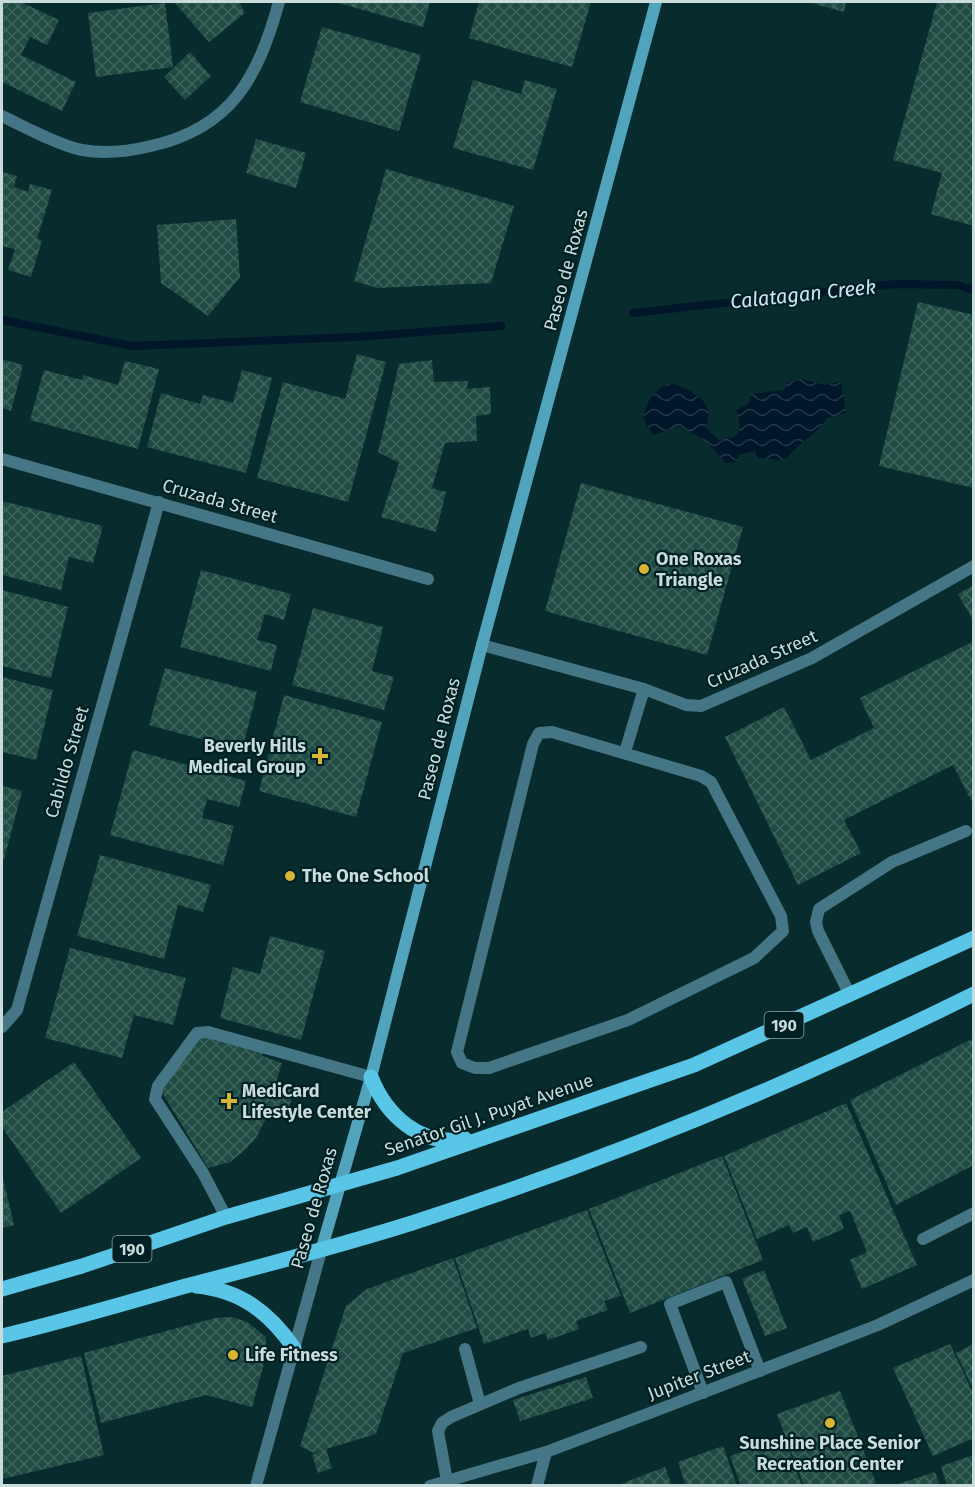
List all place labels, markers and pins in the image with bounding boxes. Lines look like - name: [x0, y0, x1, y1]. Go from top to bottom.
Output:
- place label: One Roxas Triangle: [656, 548, 742, 591]
- marker: One Roxas Triangle: [637, 562, 651, 576]
- place label: Beverly Hills Medical Group: [188, 735, 306, 778]
- marker: Beverly Hills Medical Group: [311, 747, 329, 765]
- place label: The One School: [302, 865, 430, 887]
- marker: The One School: [283, 869, 297, 883]
- place label: MediCard Lifestyle Center: [242, 1080, 372, 1123]
- marker: MediCard Lifestyle Center: [220, 1092, 238, 1110]
- place label: Life Fitness: [245, 1344, 338, 1366]
- marker: Life Fitness: [226, 1348, 240, 1362]
- marker: Sunshine Place Senior Recreation Center: [823, 1416, 837, 1430]
- place label: Sunshine Place Senior Recreation Center: [739, 1432, 921, 1475]

